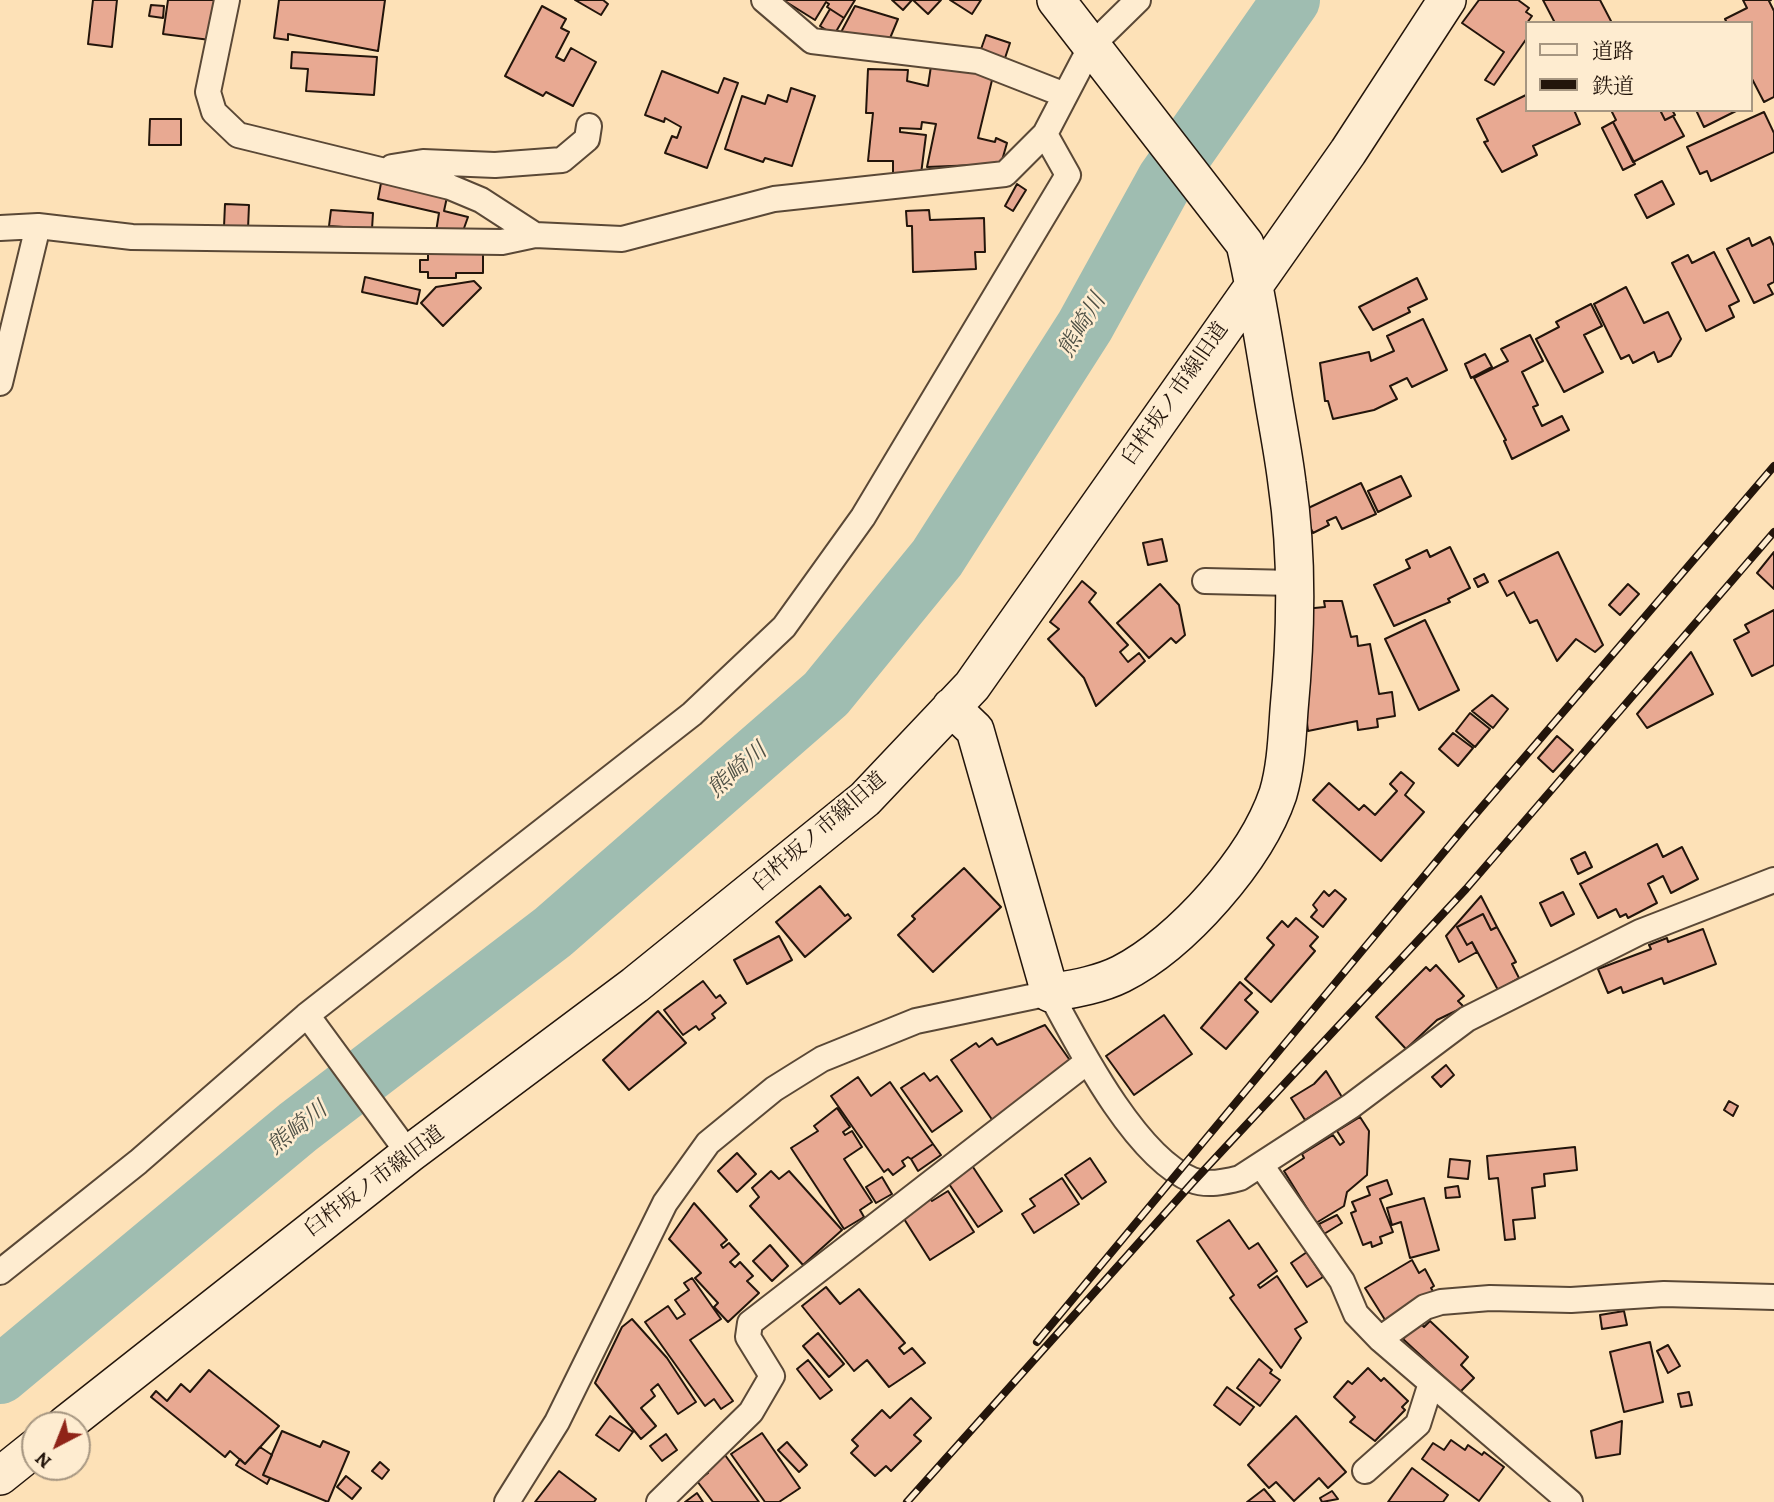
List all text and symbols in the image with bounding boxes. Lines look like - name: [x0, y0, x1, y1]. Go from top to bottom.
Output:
- legend: [1526, 21, 1753, 112]
- text: 道路: [1592, 37, 1634, 65]
- text: 鉄道: [1592, 72, 1634, 100]
- water label: 熊崎川: [1053, 289, 1113, 363]
- street label: 臼杵坂ノ市線旧道: [1117, 318, 1235, 470]
- water label: 熊崎川: [703, 738, 773, 804]
- street label: 臼杵坂ノ市線旧道: [748, 767, 892, 897]
- water label: 熊崎川: [263, 1097, 333, 1161]
- street label: 臼杵坂ノ市線旧道: [300, 1121, 450, 1243]
- north arrow: [21, 1411, 91, 1481]
- text: N: [29, 1446, 57, 1474]

